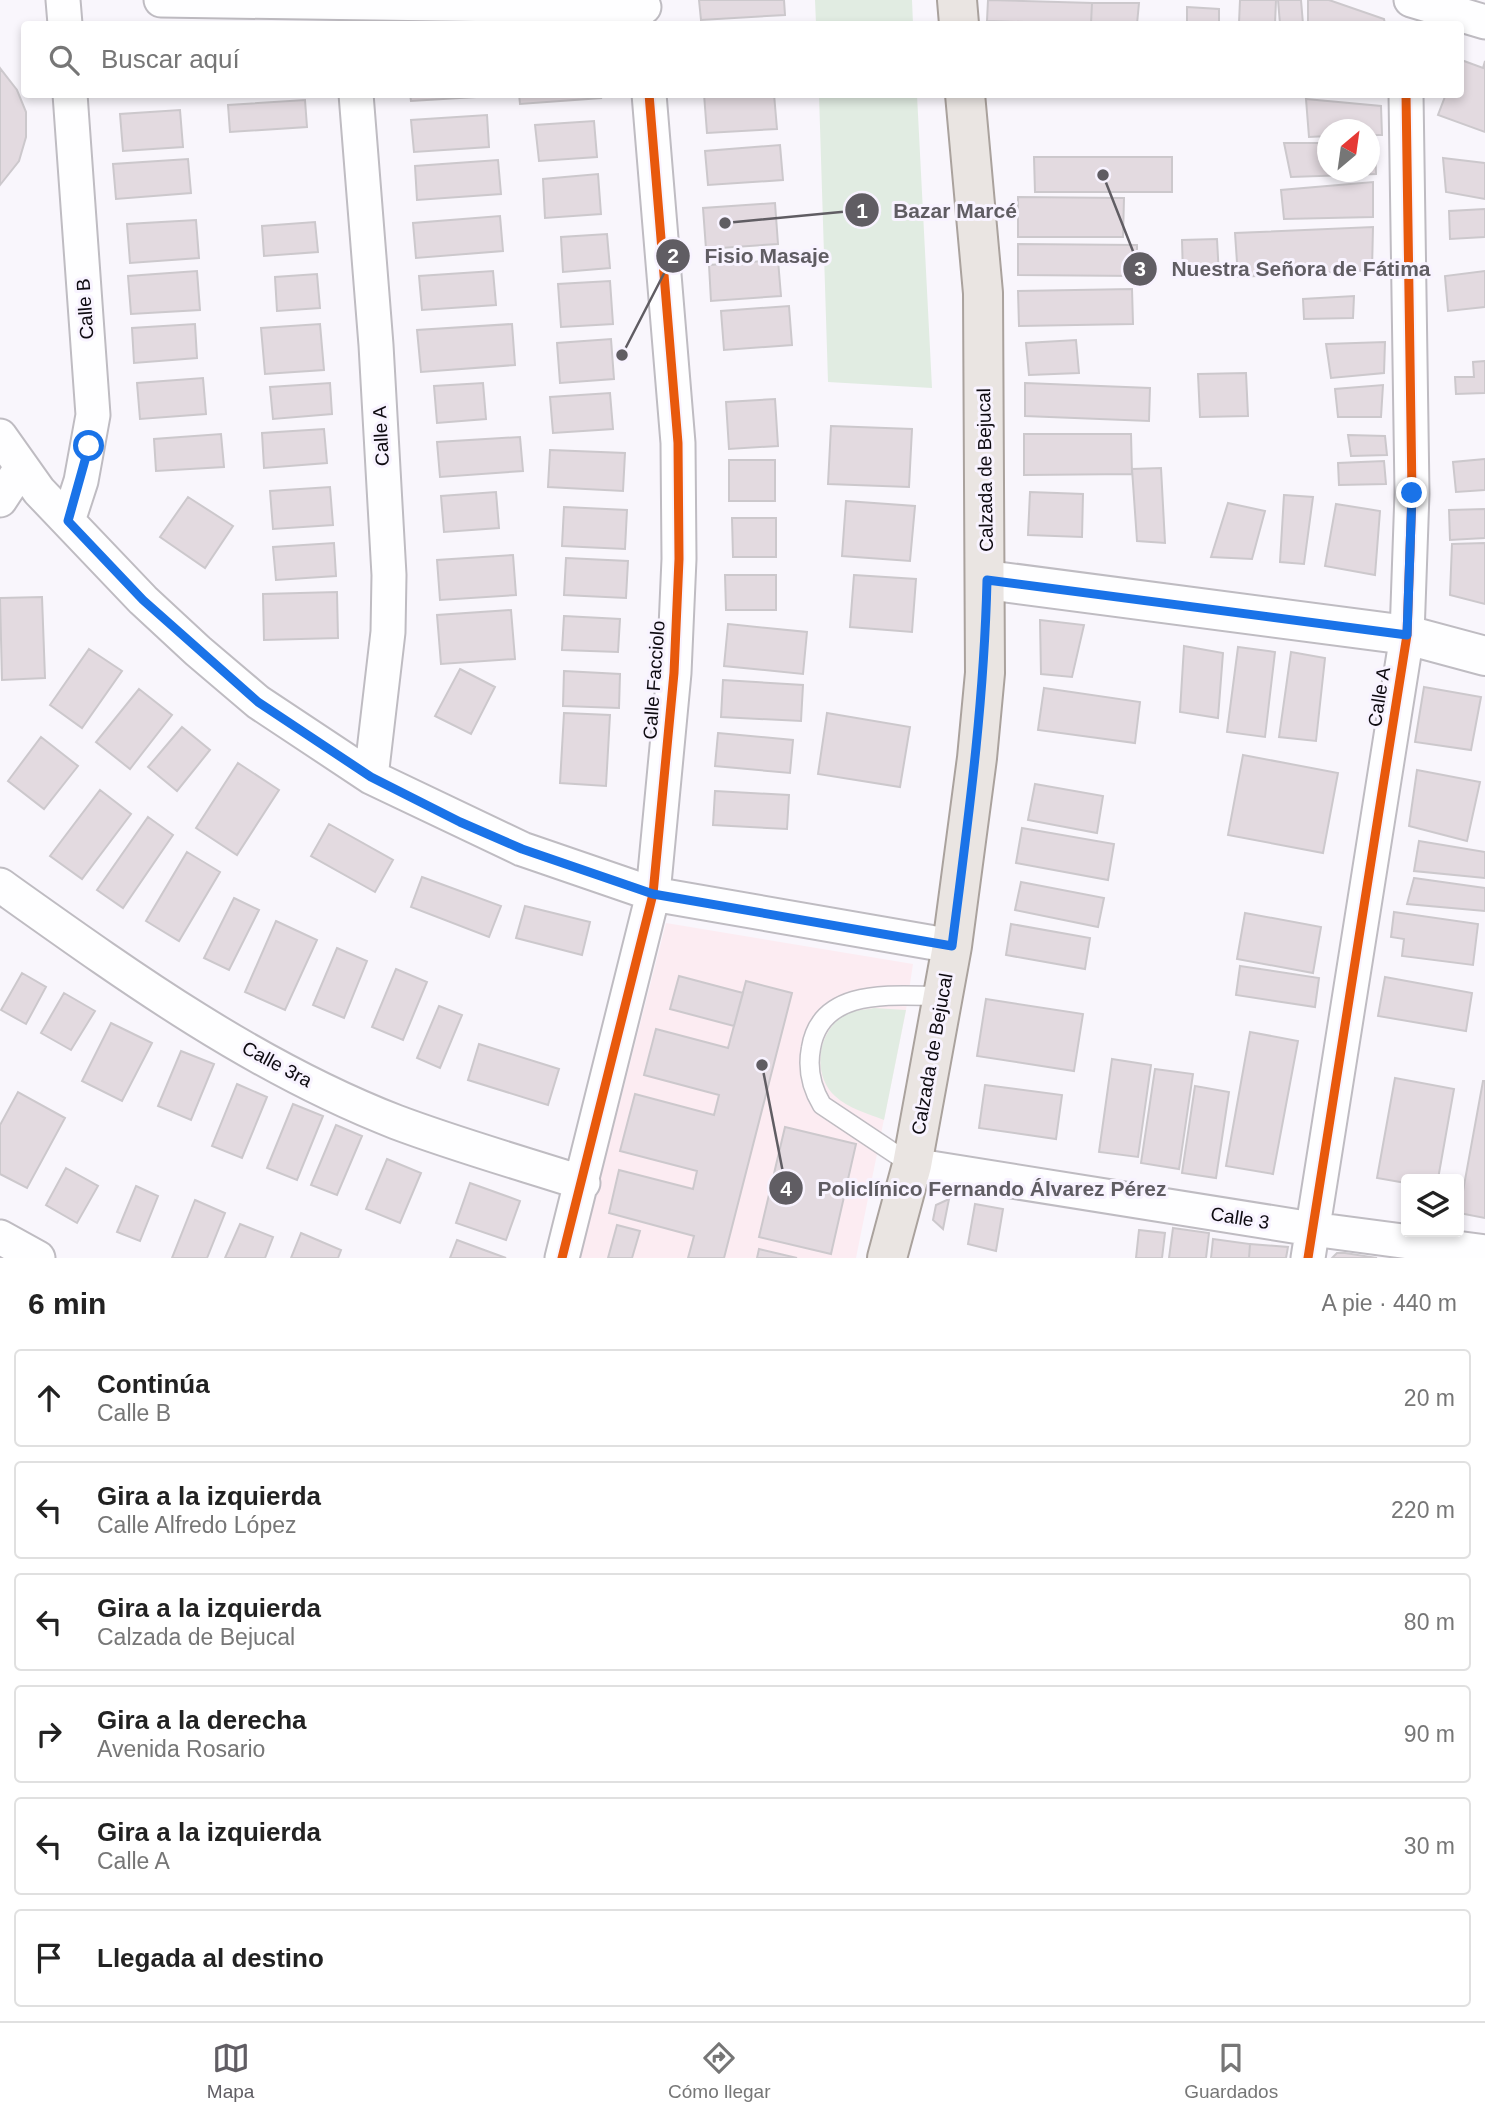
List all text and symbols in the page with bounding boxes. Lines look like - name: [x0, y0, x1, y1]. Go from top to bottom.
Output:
- search box: [21, 21, 1464, 98]
- icon: search: [45, 41, 83, 79]
- text: Buscar aquí: [101, 44, 240, 74]
- north arrow: [1317, 119, 1380, 182]
- callout: Bazar Marcé: [844, 189, 1031, 231]
- text: 1: [856, 199, 868, 222]
- text: Bazar Marcé: [893, 199, 1017, 222]
- callout: Fisio Masaje: [656, 235, 844, 277]
- text: 2: [667, 244, 679, 267]
- text: Fisio Masaje: [705, 244, 829, 267]
- callout: Nuestra Señora de Fátima: [1122, 248, 1444, 290]
- text: 3: [1134, 257, 1146, 280]
- text: Nuestra Señora de Fátima: [1171, 257, 1431, 280]
- street label: Calle B: [72, 278, 98, 340]
- street label: Calzada de Bejucal: [973, 388, 997, 552]
- street label: Calle A: [369, 405, 393, 467]
- route start: [73, 430, 104, 461]
- route end: [1396, 477, 1427, 508]
- street label: Calle Facciolo: [639, 620, 669, 740]
- street label: Calle A: [1364, 665, 1394, 728]
- street label: Calzada de Bejucal: [907, 972, 957, 1136]
- street label: Calle 3ra: [238, 1037, 316, 1091]
- callout: Policlínico Fernando Álvarez Pérez: [768, 1167, 1180, 1209]
- map controls: [1401, 1174, 1464, 1237]
- button: layers: [1401, 1174, 1464, 1237]
- text: 4: [780, 1177, 792, 1200]
- text: Policlínico Fernando Álvarez Pérez: [818, 1177, 1166, 1200]
- street label: Calle 3: [1209, 1203, 1271, 1233]
- text: 6 min: [28, 1287, 106, 1320]
- text: A pie · 440 m: [1321, 1290, 1457, 1316]
- text: Continúa: [97, 1369, 210, 1399]
- icon: ahead: [30, 1379, 68, 1417]
- text: 20 m: [1404, 1385, 1455, 1411]
- text: Calle B: [97, 1400, 171, 1426]
- text: Gira a la izquierda: [97, 1481, 321, 1511]
- icon: left: [30, 1491, 68, 1529]
- text: 220 m: [1391, 1497, 1455, 1523]
- text: Calle Alfredo López: [97, 1512, 296, 1538]
- text: Gira a la izquierda: [97, 1593, 321, 1623]
- icon: left: [30, 1603, 68, 1641]
- text: 80 m: [1404, 1609, 1455, 1635]
- text: Calzada de Bejucal: [97, 1624, 295, 1650]
- text: Gira a la derecha: [97, 1705, 307, 1735]
- icon: right: [30, 1715, 68, 1753]
- text: 90 m: [1404, 1721, 1455, 1747]
- text: Avenida Rosario: [97, 1736, 265, 1762]
- text: Gira a la izquierda: [97, 1817, 321, 1847]
- icon: left: [30, 1827, 68, 1865]
- text: 30 m: [1404, 1833, 1455, 1859]
- text: Calle A: [97, 1848, 170, 1874]
- icon: arrive: [30, 1939, 68, 1977]
- text: Llegada al destino: [97, 1943, 324, 1973]
- tab: Mapa: [207, 2039, 254, 2103]
- tab: Cómo llegar: [668, 2039, 770, 2103]
- tab: Guardados: [1184, 2039, 1278, 2103]

